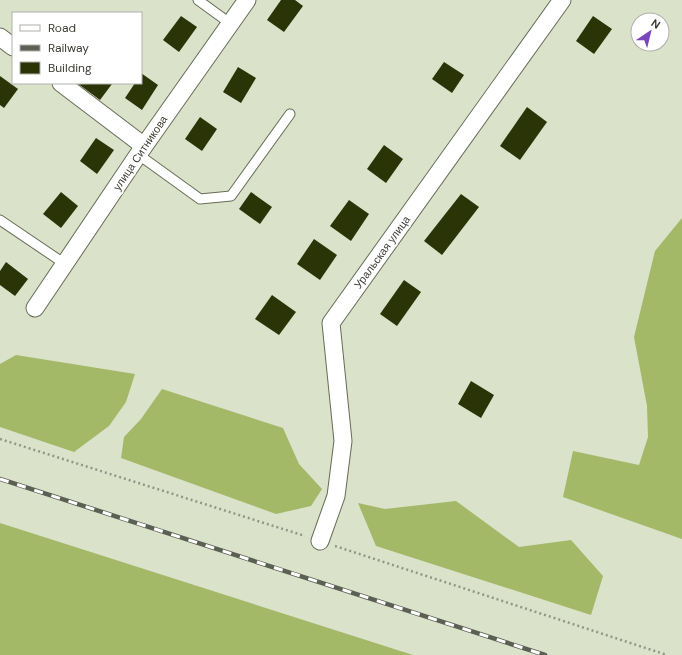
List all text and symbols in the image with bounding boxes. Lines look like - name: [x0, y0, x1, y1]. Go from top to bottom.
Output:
- legend: [12, 12, 142, 84]
- north arrow: [630, 12, 670, 52]
- text: N: [648, 16, 663, 32]
- text: Road: [48, 20, 76, 36]
- text: Railway: [48, 40, 89, 56]
- text: Building: [48, 60, 92, 76]
- street label: улица Ситникова: [110, 112, 171, 193]
- street label: Уральская улица: [351, 212, 414, 291]

